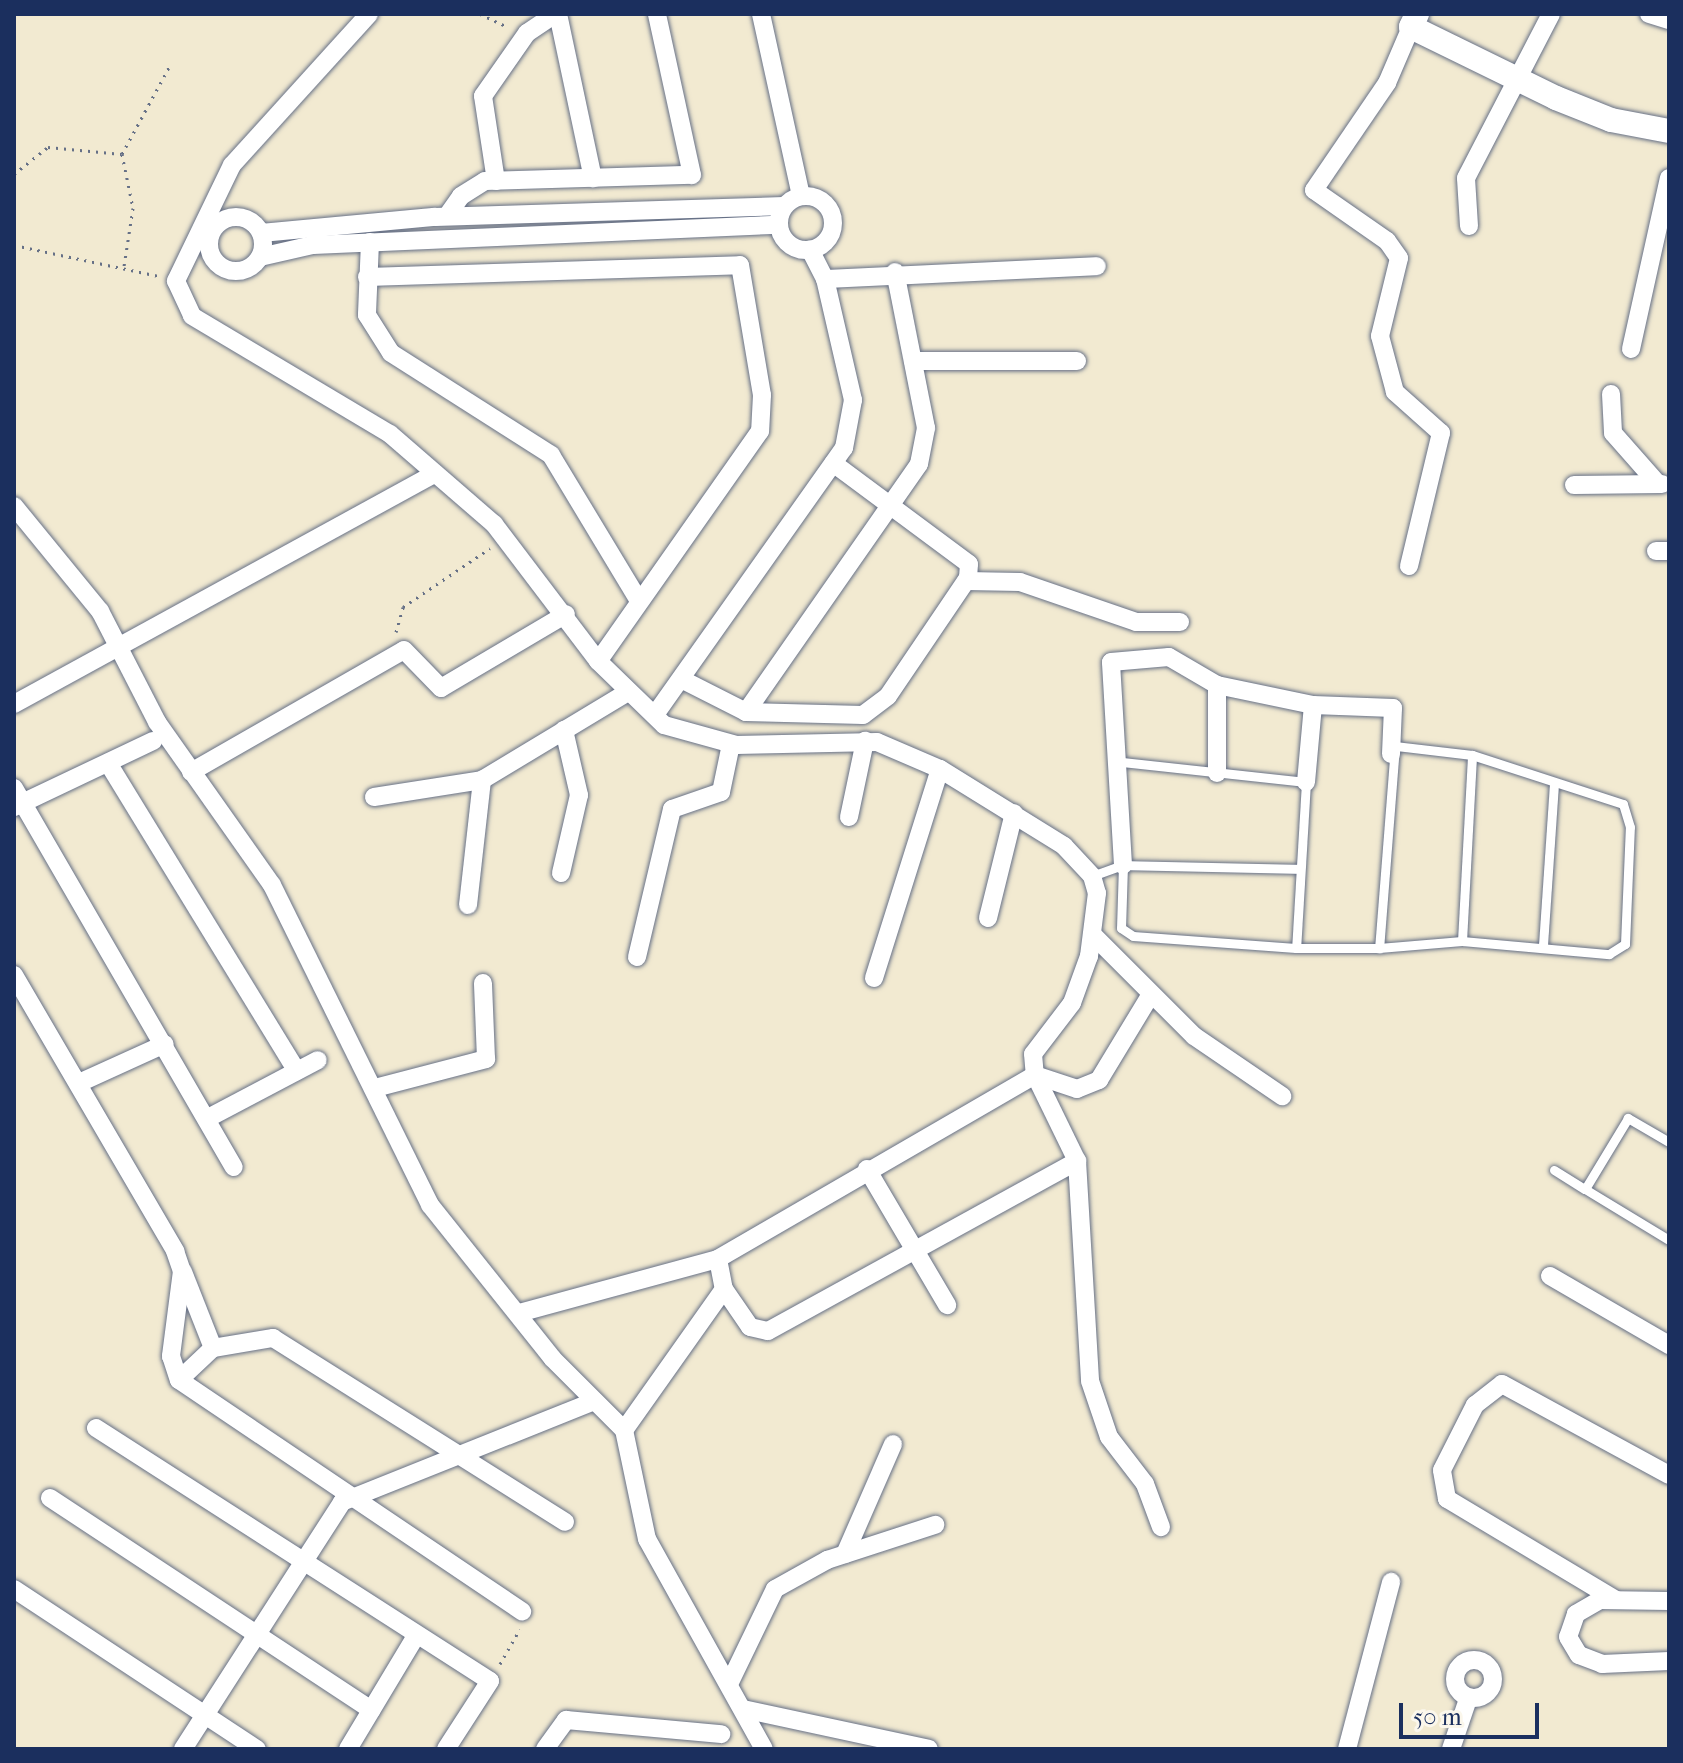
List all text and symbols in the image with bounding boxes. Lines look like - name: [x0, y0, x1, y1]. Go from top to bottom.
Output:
- scale bar: [1403, 1687, 1543, 1737]
- text: 50 m: [1413, 1703, 1462, 1731]

